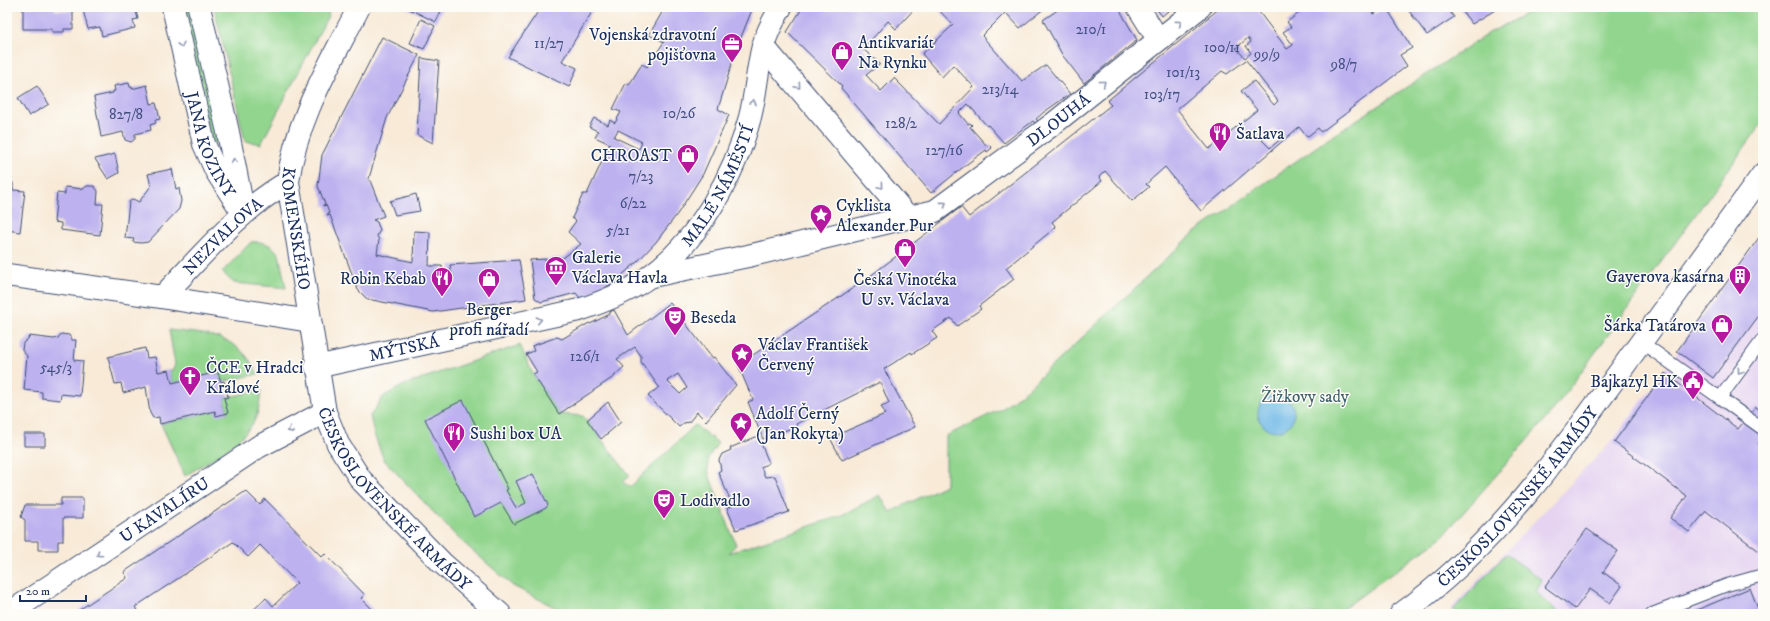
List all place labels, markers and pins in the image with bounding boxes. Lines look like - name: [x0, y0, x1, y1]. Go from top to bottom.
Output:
- place label: Vojenská zdravotní pojišťovna: [588, 24, 718, 66]
- office icon: Vojenská zdravotní pojišťovna: [719, 31, 745, 64]
- place label: Antikvariát Na Rynku: [858, 32, 935, 74]
- shop icon: Antikvariát Na Rynku: [829, 39, 855, 72]
- restaurant icon: Šatlava: [1207, 120, 1233, 153]
- place label: Šatlava: [1236, 122, 1285, 145]
- shop icon: CHROAST: [675, 142, 701, 175]
- place label: CHROAST: [591, 145, 672, 167]
- place label: Cyklista Alexander Pur: [836, 195, 934, 237]
- place icon: Cyklista Alexander Pur: [808, 202, 834, 235]
- shop icon: Česká Vinotéka U sv. Václava: [892, 236, 918, 269]
- place label: Galerie Václava Havla: [571, 247, 669, 289]
- museum icon: Galerie Václava Havla: [543, 254, 569, 287]
- building icon: Gayerova kasárna: [1727, 263, 1753, 296]
- restaurant icon: Robin Kebab: [429, 265, 455, 298]
- shop icon: Berger profi nářadí: [476, 266, 502, 299]
- place label: Gayerova kasárna: [1606, 266, 1725, 288]
- place label: Robin Kebab: [340, 268, 426, 290]
- place label: Česká Vinotéka U sv. Václava: [853, 268, 958, 311]
- place label: Berger profi nářadí: [449, 299, 530, 341]
- theatre icon: Beseda: [662, 304, 688, 337]
- place label: Beseda: [690, 307, 737, 329]
- shop icon: Šárka Tatárova: [1709, 312, 1735, 345]
- place label: Šárka Tatárova: [1604, 314, 1707, 337]
- place label: Václav František Červený: [757, 334, 869, 376]
- place icon: Václav František Červený: [729, 341, 755, 374]
- place label: ČCE v Hradci Králové: [206, 356, 303, 399]
- church icon: ČCE v Hradci Králové: [177, 364, 203, 397]
- public building icon: Bajkazyl HK: [1680, 368, 1706, 401]
- place label: Bajkazyl HK: [1590, 371, 1678, 393]
- place label: Adolf Černý (Jan Rokyta): [756, 402, 844, 445]
- place icon: Adolf Černý (Jan Rokyta): [728, 410, 754, 443]
- restaurant icon: Sushi box UA: [441, 420, 467, 453]
- place label: Sushi box UA: [470, 423, 562, 445]
- theatre icon: Lodivadlo: [651, 487, 677, 520]
- place label: Lodivadlo: [680, 490, 750, 512]

